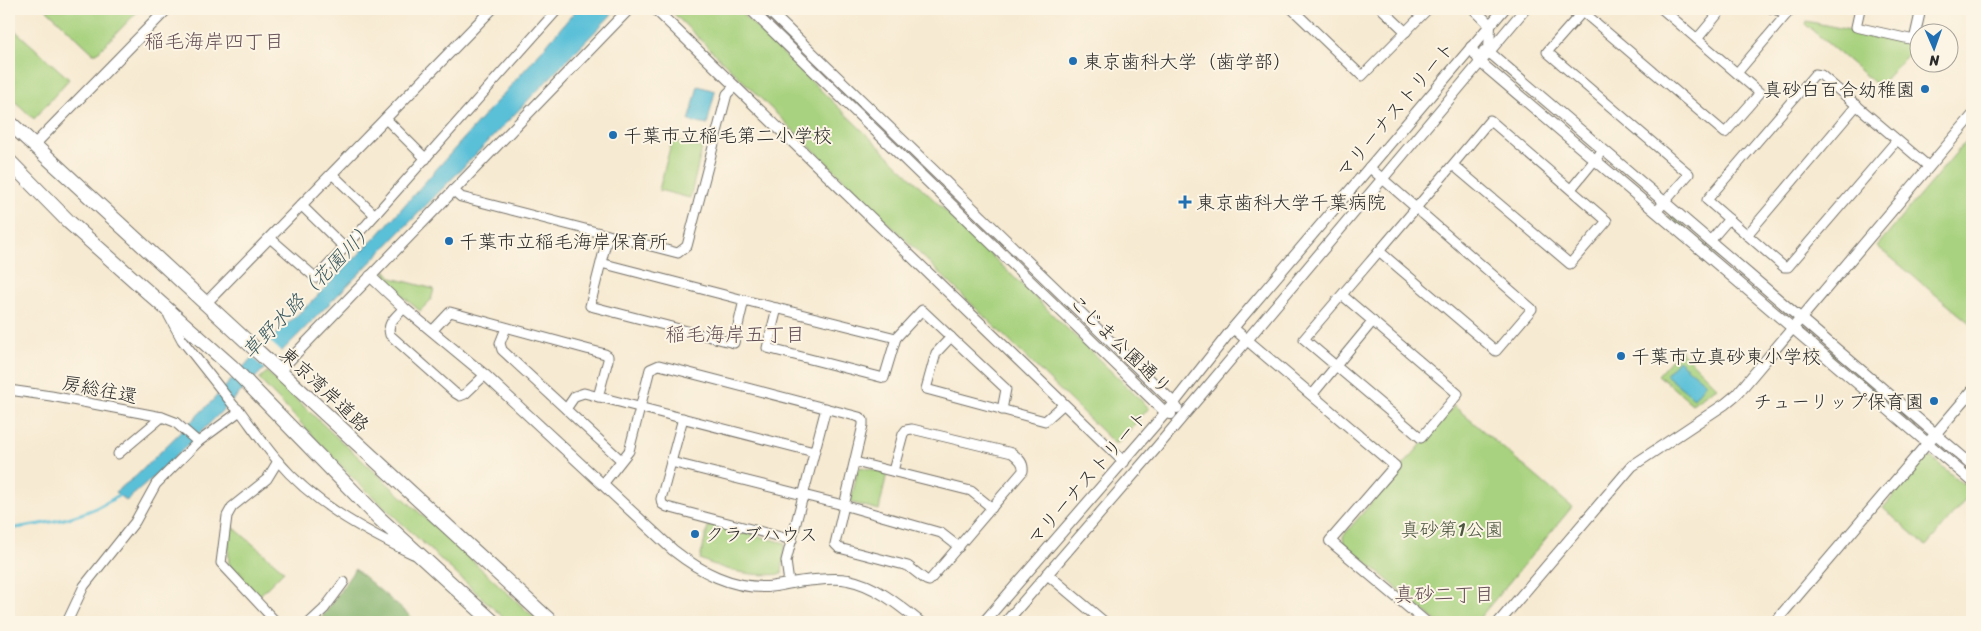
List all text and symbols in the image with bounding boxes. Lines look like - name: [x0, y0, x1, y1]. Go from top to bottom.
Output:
- north arrow: [1908, 22, 1958, 72]
- district label: 稲毛海岸四丁目: [144, 24, 284, 59]
- street label: マリーナストリート: [1328, 33, 1463, 186]
- place label: 東京歯科大学（歯学部）: [1083, 45, 1292, 78]
- text: N: [1929, 48, 1941, 73]
- marker: 東京歯科大学（歯学部）: [1067, 55, 1079, 67]
- place label: 真砂白百合幼稚園: [1763, 73, 1915, 106]
- marker: 真砂白百合幼稚園: [1919, 83, 1931, 95]
- place label: 千葉市立稲毛第二小学校: [623, 119, 832, 152]
- marker: 千葉市立稲毛第二小学校: [607, 129, 619, 141]
- place label: 東京歯科大学千葉病院: [1196, 186, 1386, 219]
- marker: 東京歯科大学千葉病院: [1178, 195, 1192, 209]
- water label: 草野水路（花園川）: [233, 213, 383, 367]
- place label: 千葉市立稲毛海岸保育所: [459, 225, 668, 258]
- marker: 千葉市立稲毛海岸保育所: [443, 235, 455, 247]
- street label: こじま公園通り: [1061, 286, 1180, 402]
- district label: 稲毛海岸五丁目: [665, 317, 805, 352]
- street label: 東京湾岸道路: [272, 338, 378, 440]
- place label: 千葉市立真砂東小学校: [1631, 340, 1821, 373]
- marker: 千葉市立真砂東小学校: [1615, 350, 1627, 362]
- street label: 房総往還: [59, 366, 140, 413]
- place label: チューリップ保育園: [1753, 385, 1924, 418]
- marker: チューリップ保育園: [1928, 395, 1940, 407]
- street label: マリーナストリート: [1019, 402, 1156, 553]
- park label: 真砂第1公園: [1400, 513, 1504, 546]
- place label: クラブハウス: [705, 518, 818, 551]
- marker: クラブハウス: [689, 528, 701, 540]
- district label: 真砂二丁目: [1394, 577, 1494, 612]

